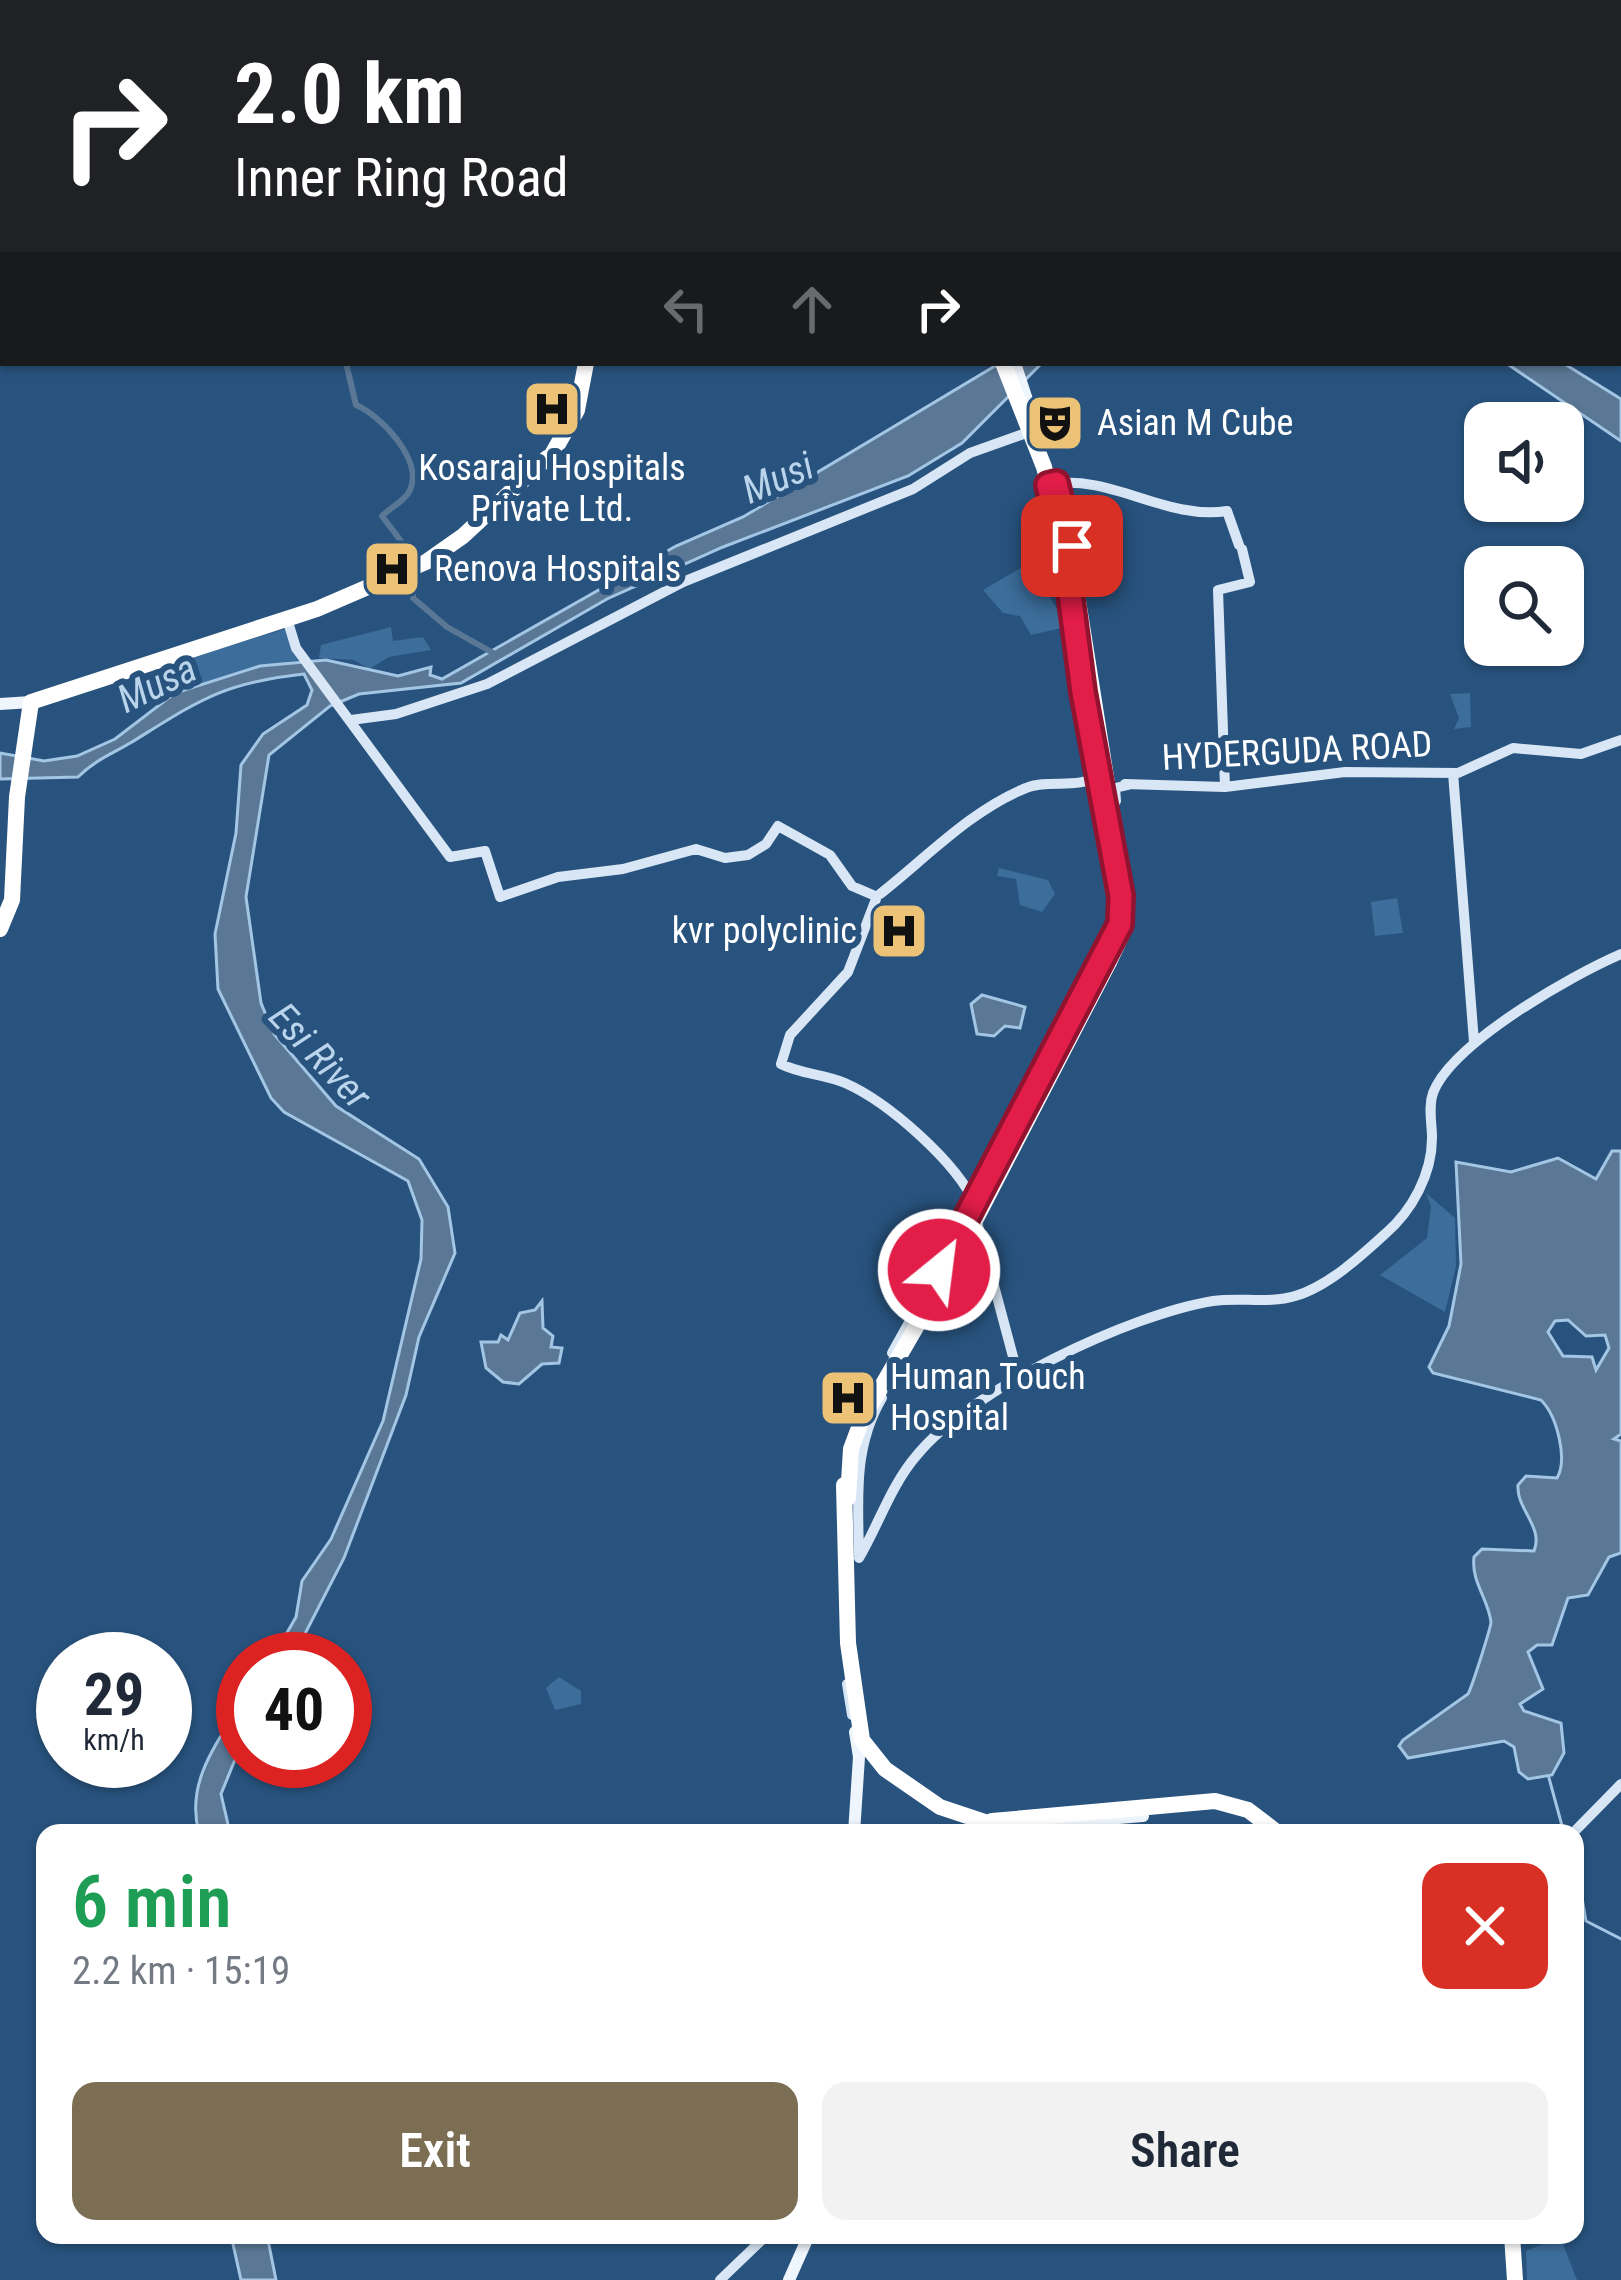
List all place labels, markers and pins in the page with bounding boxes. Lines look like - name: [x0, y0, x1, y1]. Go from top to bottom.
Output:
- hospital icon: Kosaraju Hospitals Private Ltd.: [521, 378, 583, 440]
- theatre icon: Asian M Cube: [1024, 392, 1086, 454]
- place label: Asian M Cube: [1097, 402, 1293, 444]
- place label: Kosaraju Hospitals Private Ltd.: [418, 447, 686, 530]
- pin: [1021, 495, 1123, 597]
- hospital icon: Renova Hospitals: [361, 538, 423, 600]
- place label: Renova Hospitals: [434, 548, 681, 590]
- hospital icon: kvr polyclinic: [868, 900, 930, 962]
- place label: kvr polyclinic: [672, 910, 857, 952]
- place label: Human Touch Hospital: [890, 1356, 1086, 1439]
- hospital icon: Human Touch Hospital: [817, 1367, 879, 1429]

